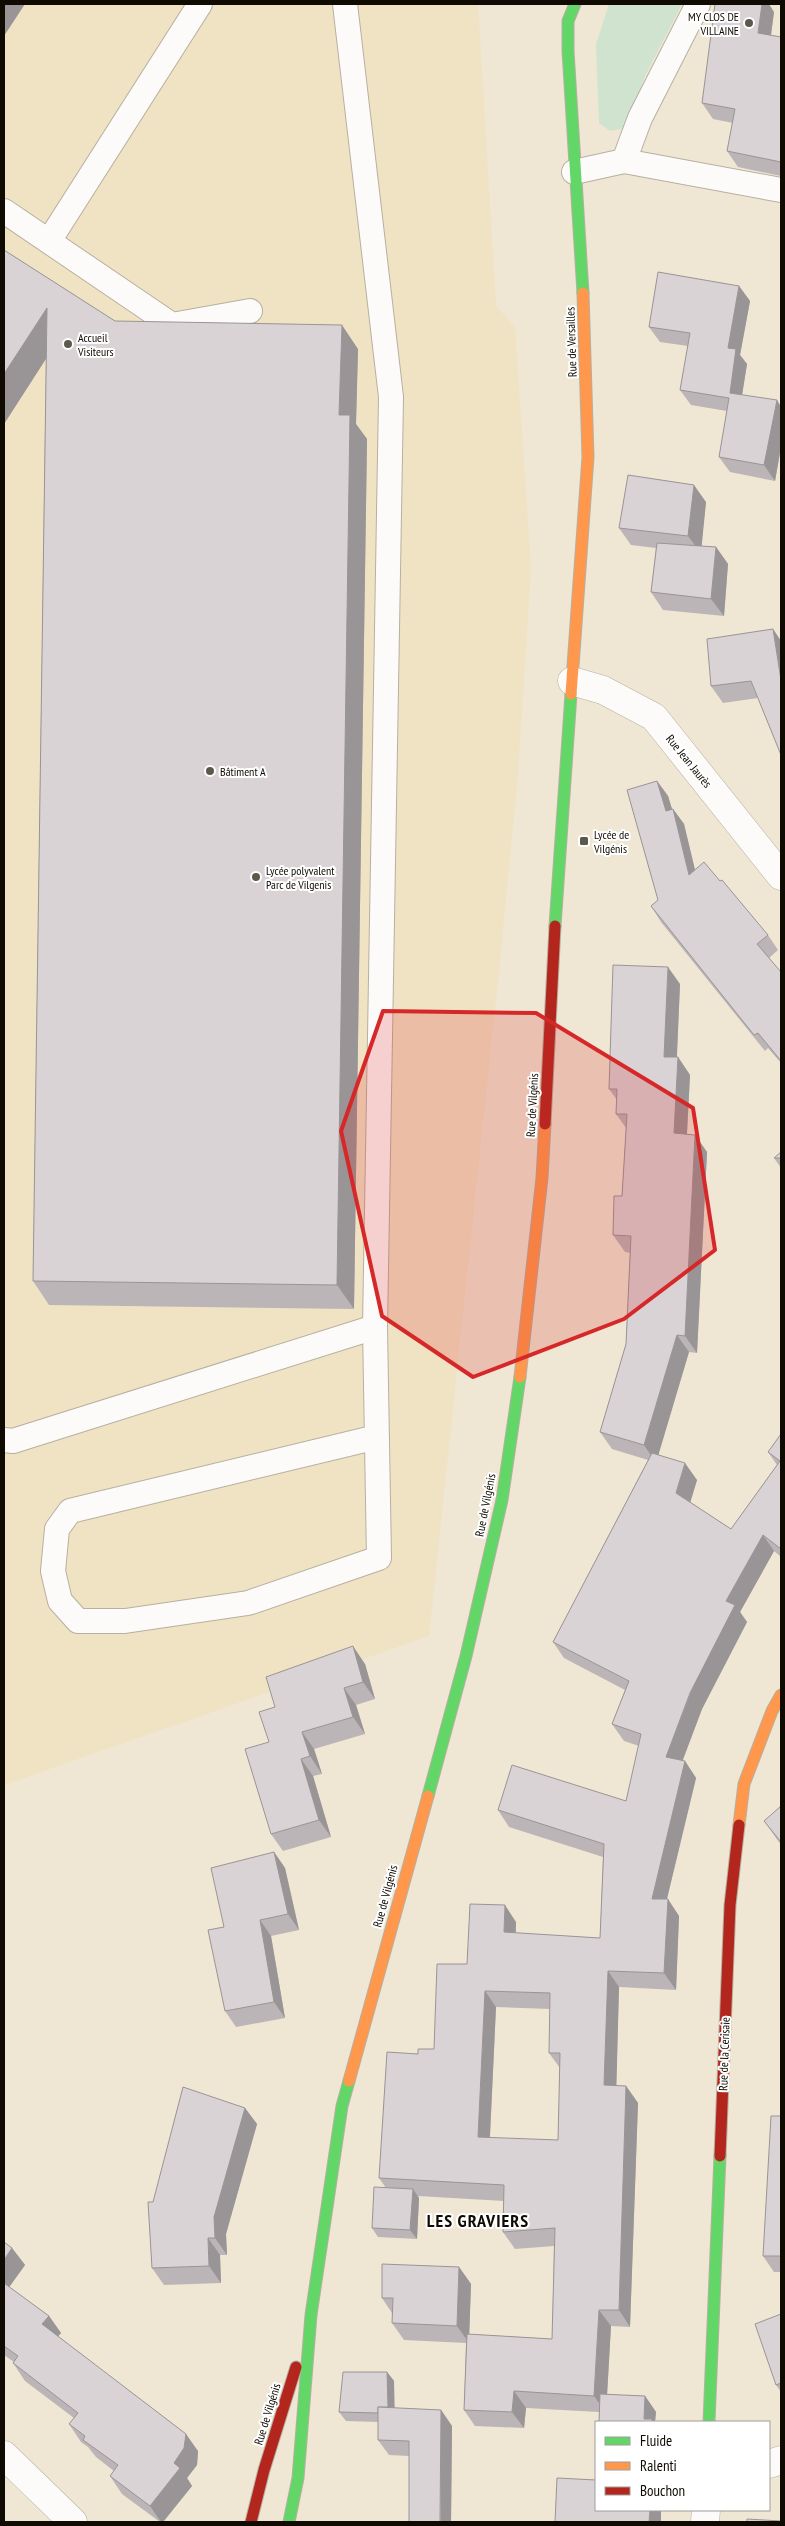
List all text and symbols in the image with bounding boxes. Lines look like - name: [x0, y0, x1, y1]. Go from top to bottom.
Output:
- place label: MY CLOS DE VILLAINE: [688, 9, 739, 38]
- marker: MY CLOS DE VILLAINE: [743, 17, 755, 29]
- street label: Rue de Versailles: [562, 307, 580, 377]
- place label: Accueil Visiteurs: [77, 330, 114, 359]
- marker: Accueil Visiteurs: [62, 338, 74, 350]
- street label: Rue Jean Jaurès: [663, 731, 715, 791]
- place label: Bâtiment A: [220, 764, 266, 779]
- marker: Bâtiment A: [204, 765, 216, 777]
- place label: Lycée de Vilgénis: [593, 827, 629, 856]
- marker: Lycée de Vilgénis: [578, 835, 590, 847]
- place label: Lycée polyvalent Parc de Vilgenis: [266, 863, 335, 892]
- marker: Lycée polyvalent Parc de Vilgenis: [250, 871, 262, 883]
- street label: Rue de Vilgénis: [523, 1073, 541, 1137]
- street label: Rue de Vilgénis: [472, 1472, 498, 1538]
- street label: Rue de Vilgénis: [369, 1863, 401, 1929]
- street label: Rue de la Cerisaie: [715, 2017, 733, 2091]
- district label: LES GRAVIERS: [427, 2209, 529, 2232]
- street label: Rue de Vilgénis: [250, 2381, 284, 2447]
- legend: [595, 2421, 770, 2511]
- text: Fluide: [640, 2431, 672, 2450]
- text: Ralenti: [640, 2456, 677, 2475]
- text: Bouchon: [640, 2481, 685, 2500]

